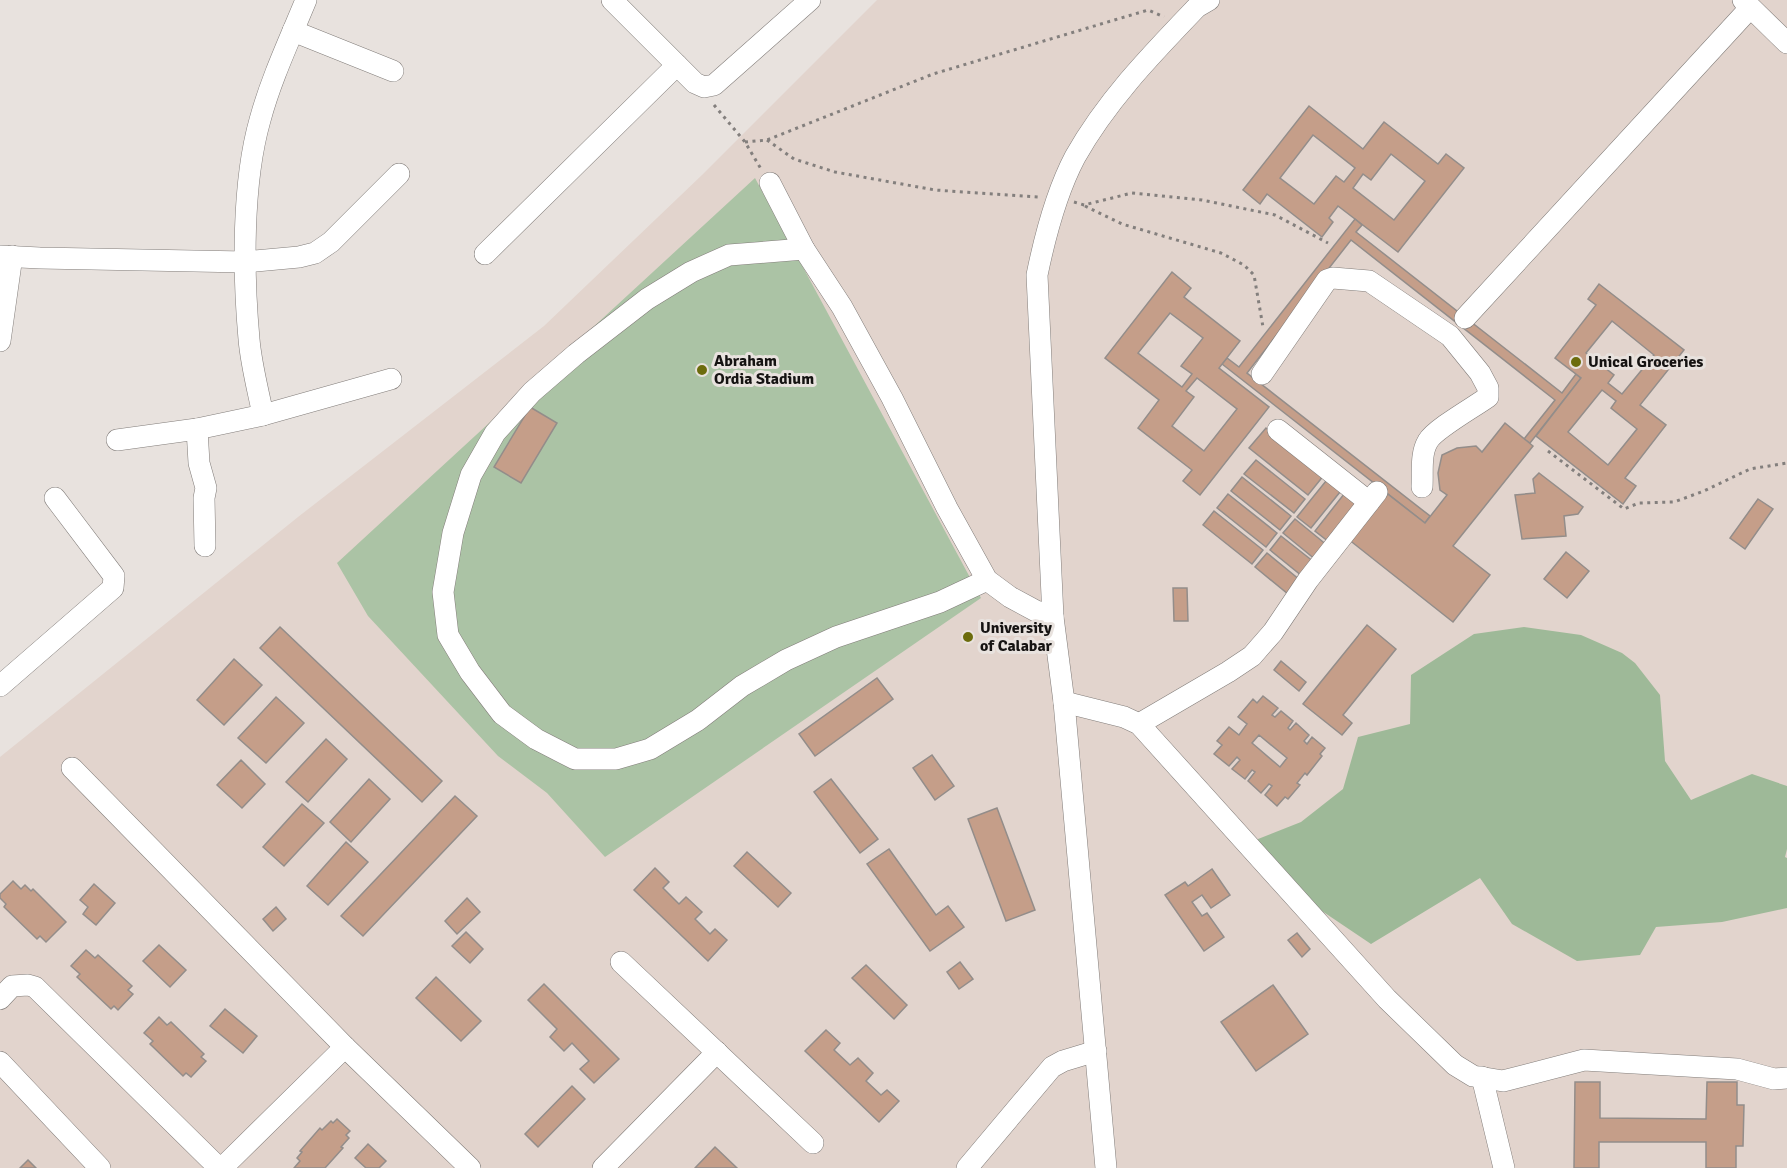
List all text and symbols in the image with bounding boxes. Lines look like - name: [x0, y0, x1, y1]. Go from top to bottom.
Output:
- place label: Abraham Ordia Stadium: [714, 351, 814, 389]
- place label: Unical Groceries: [1588, 352, 1703, 372]
- marker: Unical Groceries: [1569, 355, 1583, 369]
- marker: Abraham Ordia Stadium: [695, 363, 709, 377]
- place label: University of Calabar: [980, 618, 1053, 656]
- marker: University of Calabar: [961, 630, 975, 644]

